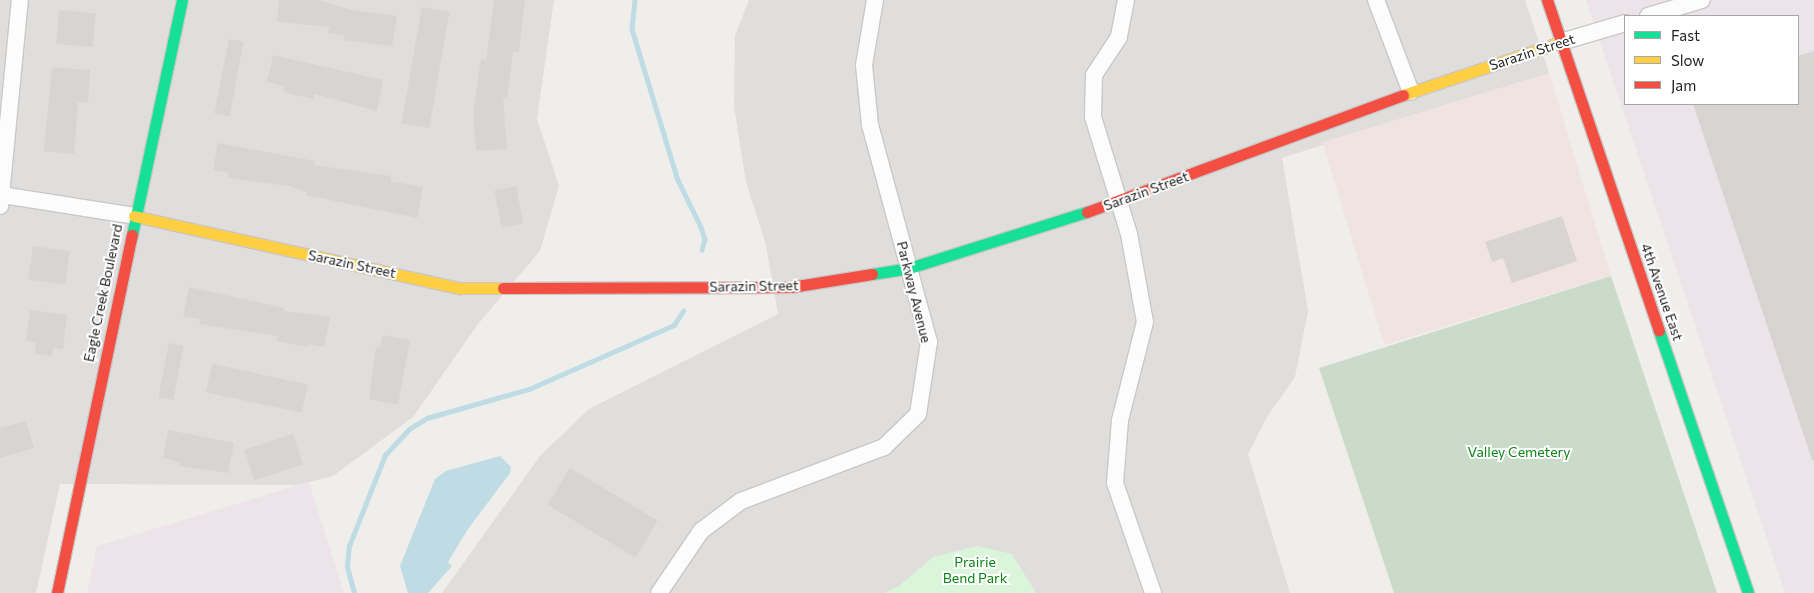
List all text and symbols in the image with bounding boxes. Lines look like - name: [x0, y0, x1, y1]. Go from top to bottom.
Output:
- legend: [1624, 15, 1799, 105]
- text: Fast: [1671, 26, 1700, 44]
- street label: Sarazin Street: [1487, 30, 1577, 74]
- text: Slow: [1671, 51, 1704, 69]
- text: Jam: [1671, 76, 1696, 94]
- street label: Sarazin Street: [1101, 168, 1191, 214]
- street label: Eagle Creek Boulevard: [80, 222, 126, 364]
- street label: Parkway Avenue: [893, 239, 935, 345]
- street label: 4th Avenue East: [1637, 241, 1687, 343]
- street label: Sarazin Street: [307, 247, 397, 281]
- street label: Sarazin Street: [709, 277, 799, 295]
- park label: Valley Cemetery: [1468, 444, 1570, 460]
- park label: Prairie Bend Park: [943, 554, 1007, 586]

